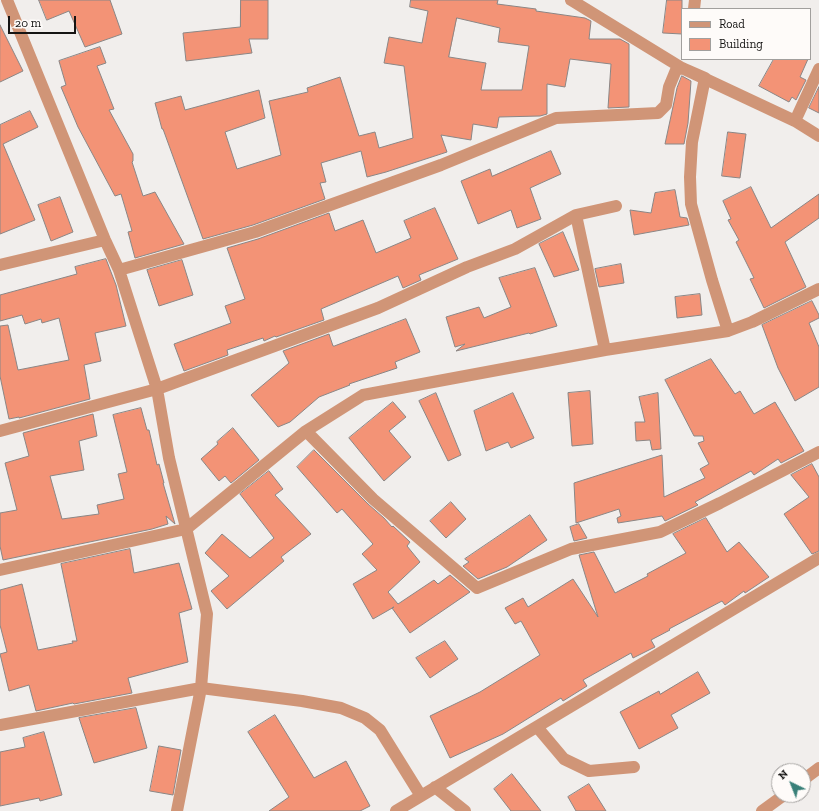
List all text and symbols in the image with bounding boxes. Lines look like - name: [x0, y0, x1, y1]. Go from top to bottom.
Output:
- scale bar: [10, 8, 78, 34]
- legend: [681, 8, 811, 60]
- text: 20 m: [15, 16, 41, 30]
- text: Road: [719, 17, 745, 31]
- text: Building: [719, 37, 763, 51]
- north arrow: [771, 763, 811, 803]
- text: N: [776, 767, 791, 782]

